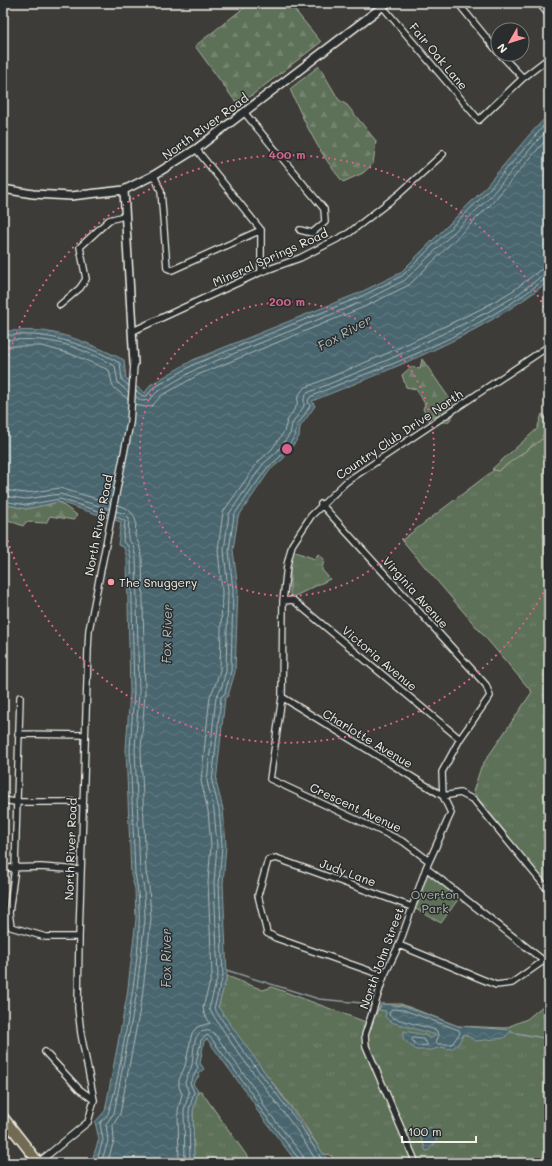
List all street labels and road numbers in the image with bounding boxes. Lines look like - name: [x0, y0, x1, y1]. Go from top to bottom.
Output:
- street label: Fair Oak Lane: [406, 19, 472, 93]
- street label: North River Road: [159, 89, 252, 163]
- street label: Mineral Springs Road: [210, 224, 331, 290]
- street label: Country Club Drive North: [333, 385, 466, 482]
- street label: North River Road: [80, 473, 116, 577]
- street label: Virginia Avenue: [380, 553, 452, 631]
- street label: Victoria Avenue: [339, 622, 421, 694]
- street label: Charlotte Avenue: [320, 705, 416, 771]
- street label: Crescent Avenue: [307, 779, 405, 835]
- street label: North River Road: [60, 797, 80, 901]
- street label: Judy Lane: [318, 854, 378, 890]
- street label: North John Street: [355, 905, 407, 1011]

